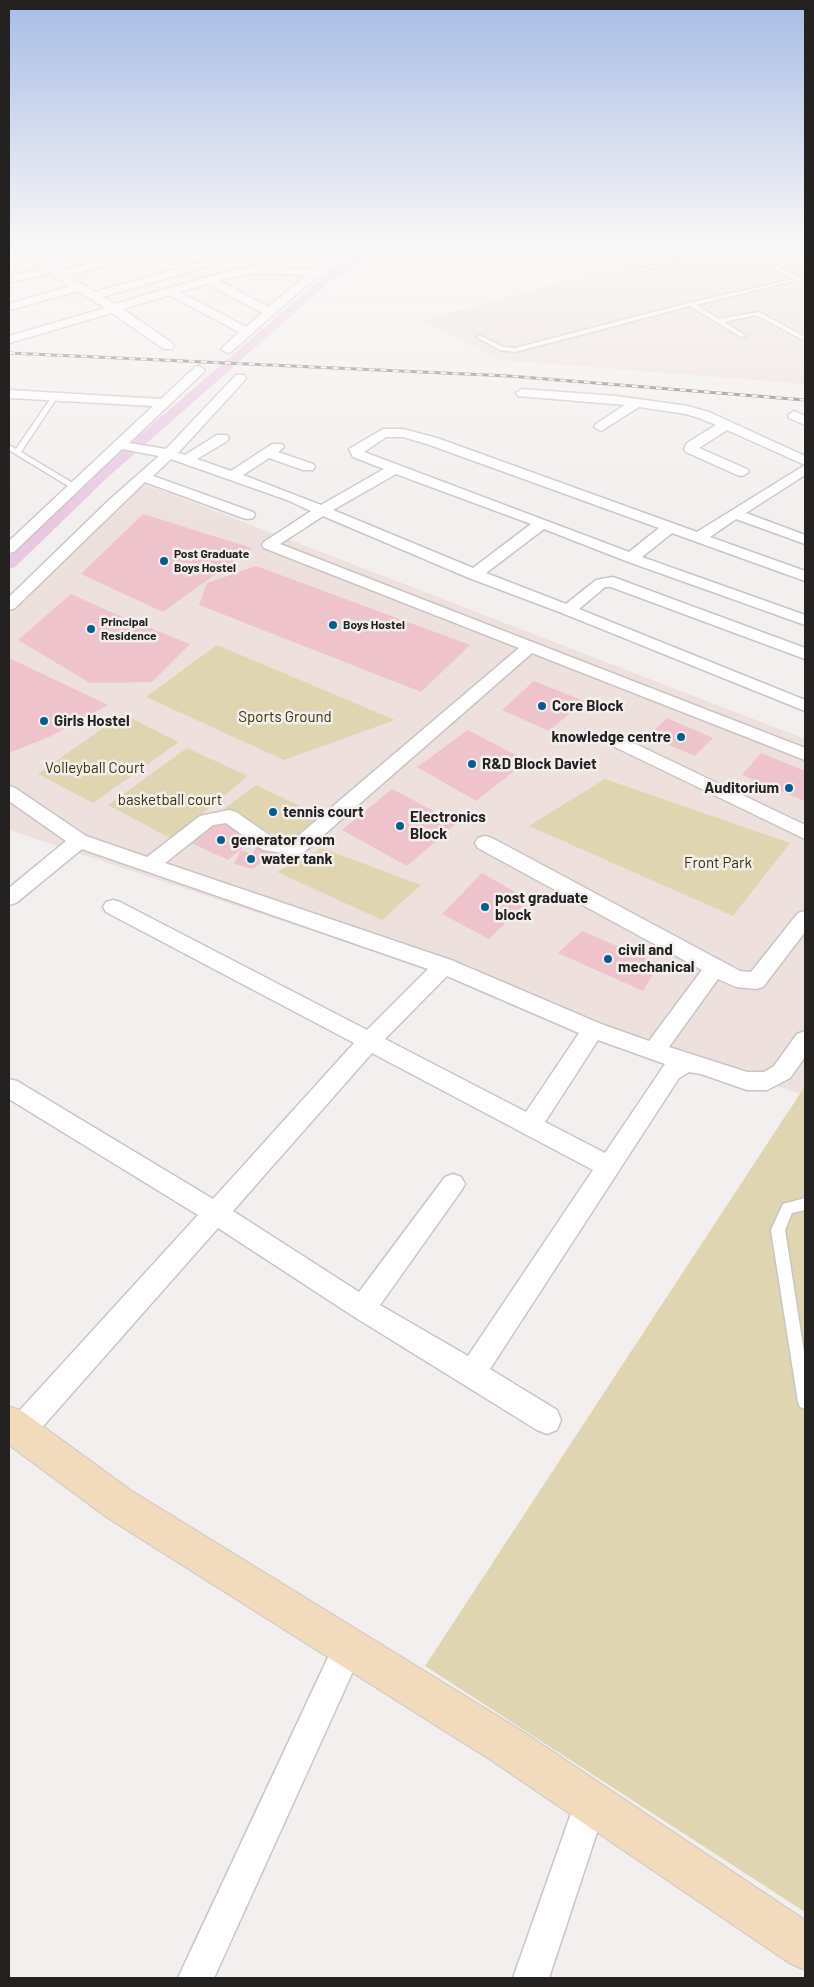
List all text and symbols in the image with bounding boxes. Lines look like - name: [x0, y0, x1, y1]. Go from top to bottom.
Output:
- place label: Post Graduate Boys Hostel: [174, 547, 249, 575]
- marker: Post Graduate Boys Hostel: [158, 555, 170, 567]
- place label: Principal Residence: [101, 615, 157, 643]
- place label: Boys Hostel: [343, 618, 405, 632]
- marker: Boys Hostel: [327, 619, 339, 631]
- marker: Principal Residence: [85, 623, 97, 635]
- place label: Core Block: [552, 697, 624, 715]
- marker: Core Block: [536, 700, 548, 712]
- park label: Sports Ground: [238, 708, 332, 726]
- place label: Girls Hostel: [54, 712, 130, 730]
- marker: Girls Hostel: [38, 715, 50, 727]
- place label: knowledge centre: [551, 728, 671, 746]
- marker: knowledge centre: [675, 731, 687, 743]
- place label: R&D Block Daviet: [482, 755, 597, 773]
- marker: R&D Block Daviet: [466, 758, 478, 770]
- park label: Volleyball Court: [45, 759, 145, 777]
- place label: Auditorium: [704, 779, 779, 797]
- marker: Auditorium: [783, 782, 795, 794]
- park label: basketball court: [118, 791, 222, 809]
- place label: tennis court: [283, 803, 364, 821]
- marker: tennis court: [267, 806, 279, 818]
- place label: Electronics Block: [410, 808, 486, 843]
- marker: Electronics Block: [394, 820, 406, 832]
- place label: generator room: [231, 831, 335, 849]
- marker: generator room: [215, 834, 227, 846]
- place label: water tank: [261, 850, 332, 868]
- marker: water tank: [245, 853, 257, 865]
- park label: Front Park: [684, 854, 752, 872]
- place label: post graduate block: [495, 889, 588, 924]
- marker: post graduate block: [479, 901, 491, 913]
- place label: civil and mechanical: [618, 941, 695, 976]
- marker: civil and mechanical: [602, 953, 614, 965]

